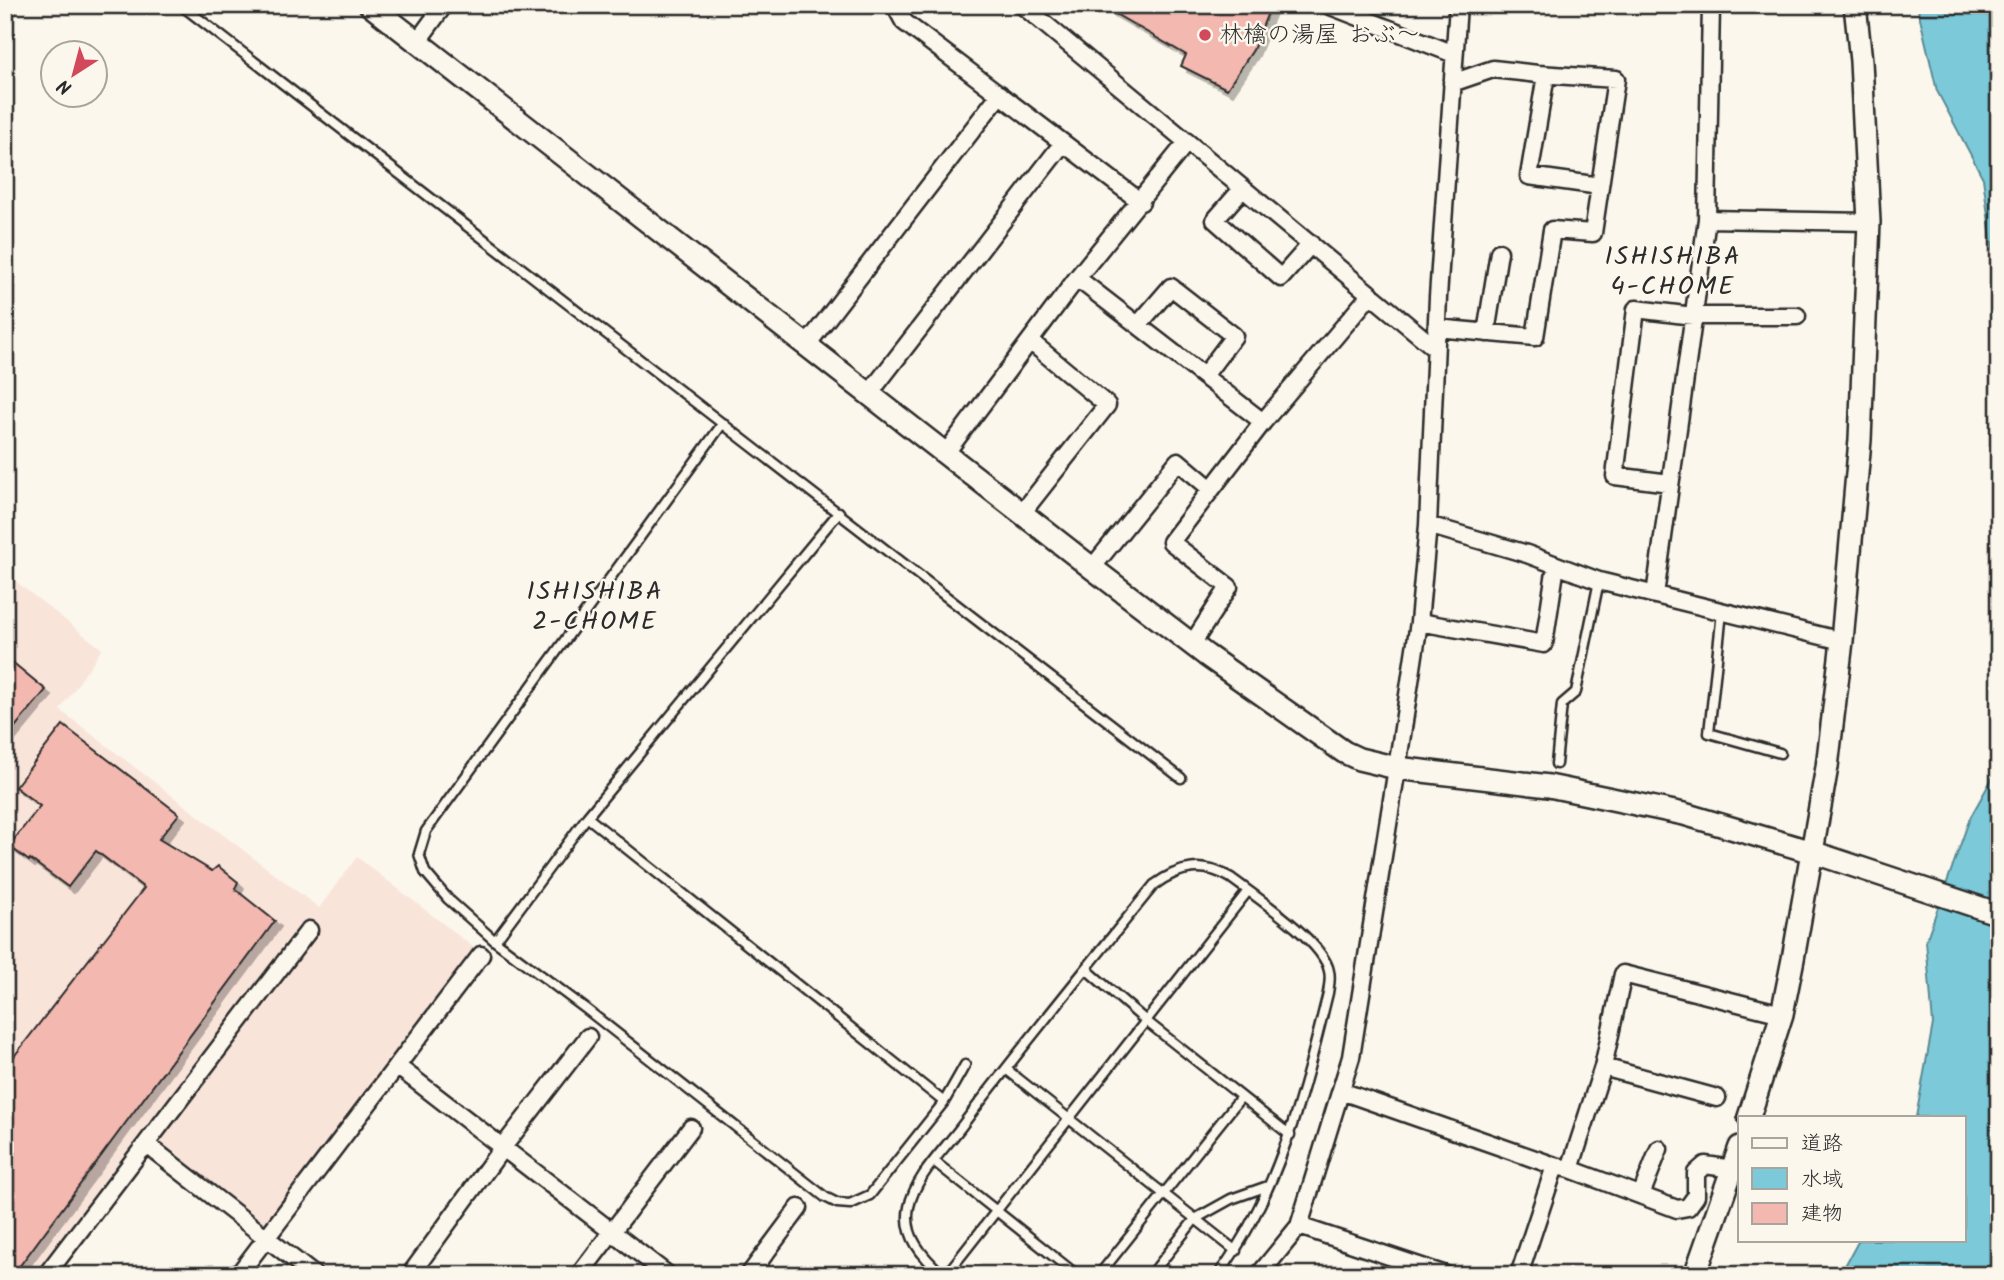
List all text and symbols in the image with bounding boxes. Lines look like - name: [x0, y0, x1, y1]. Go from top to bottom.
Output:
- place label: 林檎の湯屋 おぶ～: [1219, 16, 1420, 55]
- marker: 林檎の湯屋 おぶ～: [1197, 27, 1213, 43]
- north arrow: [38, 38, 108, 108]
- text: N: [52, 70, 79, 102]
- district label: ISHISHIBA 4-CHOME: [1604, 236, 1742, 308]
- district label: ISHISHIBA 2-CHOME: [526, 571, 664, 643]
- legend: [1738, 1116, 1966, 1242]
- text: 道路: [1801, 1128, 1843, 1161]
- text: 水域: [1801, 1164, 1843, 1197]
- text: 建物: [1801, 1198, 1843, 1231]

